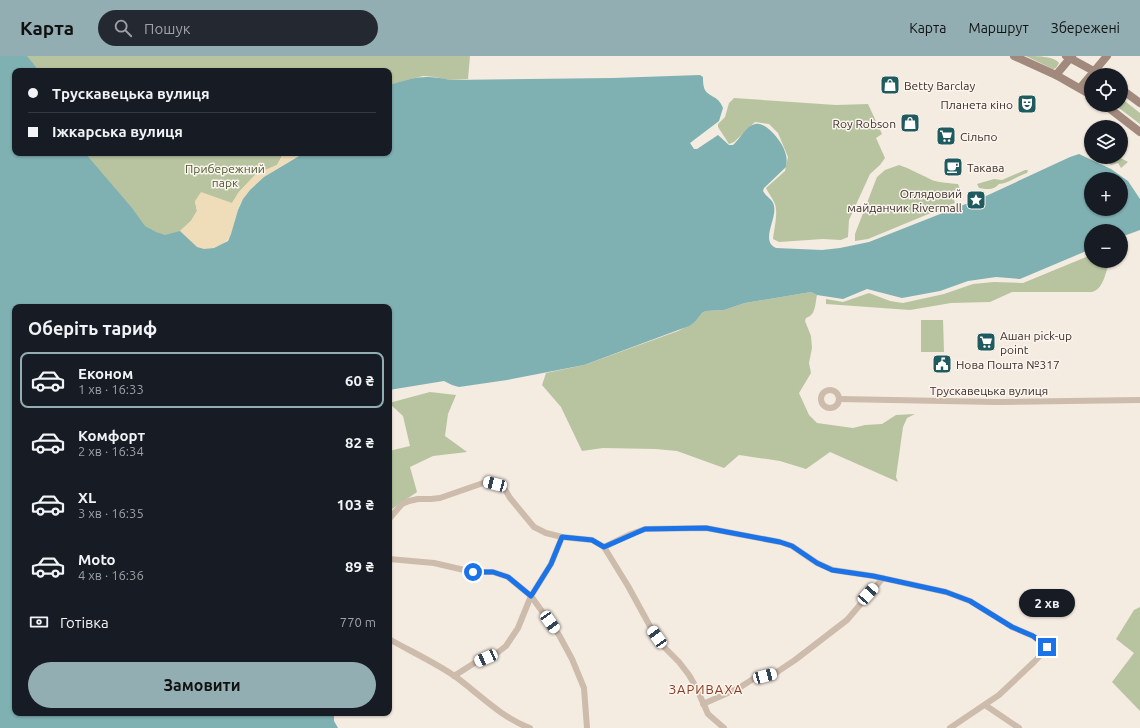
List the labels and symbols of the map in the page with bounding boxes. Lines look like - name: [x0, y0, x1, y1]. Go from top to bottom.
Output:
- shop icon: Betty Barclay: [879, 74, 901, 96]
- place label: Betty Barclay: [904, 79, 975, 92]
- theatre icon: Планета кіно: [1016, 93, 1038, 115]
- place label: Планета кіно: [941, 98, 1013, 111]
- shop icon: Roy Robson: [899, 112, 921, 134]
- place label: Roy Robson: [832, 117, 896, 130]
- supermarket icon: Сільпо: [935, 125, 957, 147]
- place label: Сільпо: [960, 130, 997, 143]
- cafe icon: Такава: [942, 156, 964, 178]
- place label: Такава: [967, 161, 1005, 174]
- park label: Прибережний парк: [185, 162, 265, 189]
- place label: Оглядовий майданчик Rivermall: [847, 187, 962, 214]
- place icon: Оглядовий майданчик Rivermall: [965, 189, 987, 211]
- place label: Ашан pick-up point: [1000, 329, 1072, 356]
- supermarket icon: Ашан pick-up point: [975, 331, 997, 353]
- public building icon: Нова Пошта №317: [931, 353, 953, 375]
- place label: Нова Пошта №317: [956, 358, 1060, 371]
- street label: Трускавецька вулиця: [930, 384, 1048, 397]
- car: [482, 475, 508, 493]
- route start: [464, 563, 482, 581]
- car: [856, 581, 880, 607]
- callout: 2 хв: [1019, 589, 1075, 617]
- car: [538, 609, 562, 635]
- car: [645, 624, 669, 650]
- route end: [1038, 638, 1056, 656]
- car: [473, 648, 499, 668]
- car: [752, 667, 778, 685]
- district label: ЗАРИВАХА: [669, 682, 743, 696]

